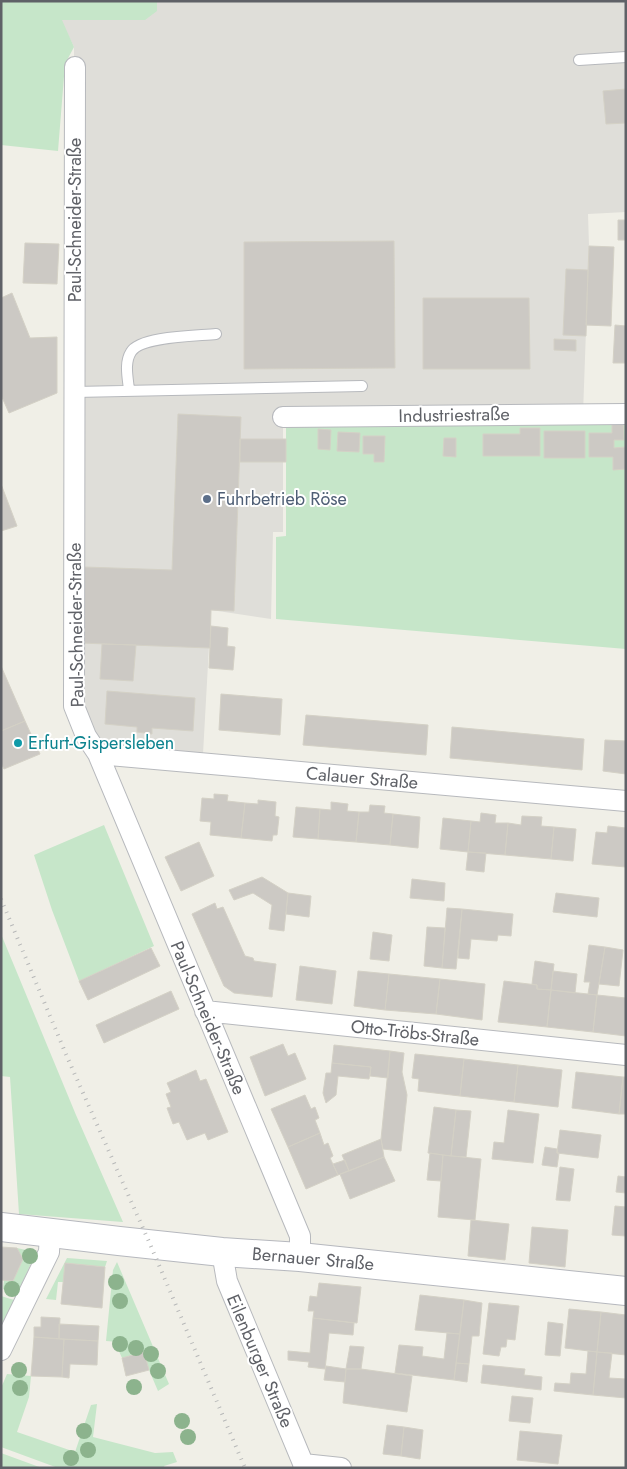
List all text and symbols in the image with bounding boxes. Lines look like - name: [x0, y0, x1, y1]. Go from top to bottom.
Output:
- street label: Paul-Schneider-Straße: [62, 138, 88, 302]
- street label: Industriestraße: [398, 401, 510, 429]
- place label: Fuhrbetrieb Röse: [217, 486, 347, 512]
- marker: Fuhrbetrieb Röse: [201, 493, 213, 505]
- street label: Paul-Schneider-Straße: [62, 542, 90, 708]
- place label: Erfurt-Gispersleben: [28, 730, 174, 756]
- marker: Erfurt-Gispersleben: [12, 737, 24, 749]
- street label: Calauer Straße: [305, 760, 419, 796]
- street label: Paul-Schneider-Straße: [164, 937, 252, 1099]
- street label: Otto-Tröbs-Straße: [350, 1013, 480, 1053]
- street label: Bernauer Straße: [251, 1241, 375, 1277]
- street label: Eilenburger Straße: [220, 1290, 300, 1432]

